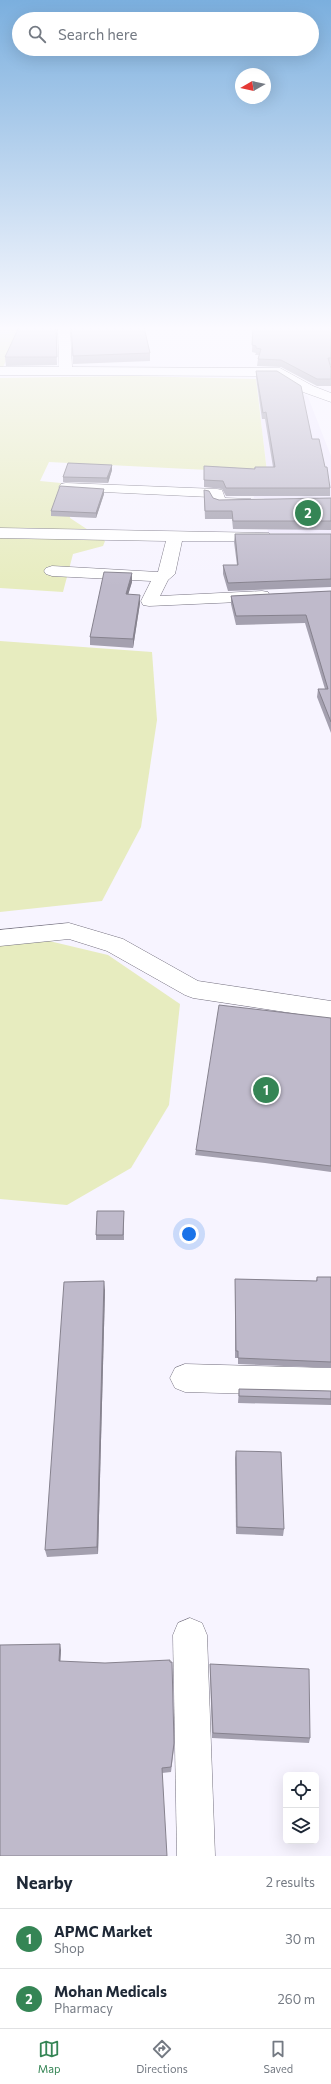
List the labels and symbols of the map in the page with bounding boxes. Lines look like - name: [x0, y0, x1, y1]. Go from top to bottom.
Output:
- north arrow: [235, 68, 271, 104]
- pin: 2: [295, 498, 321, 528]
- pin: 1: [253, 1075, 279, 1105]
- your location: [179, 1224, 199, 1244]

